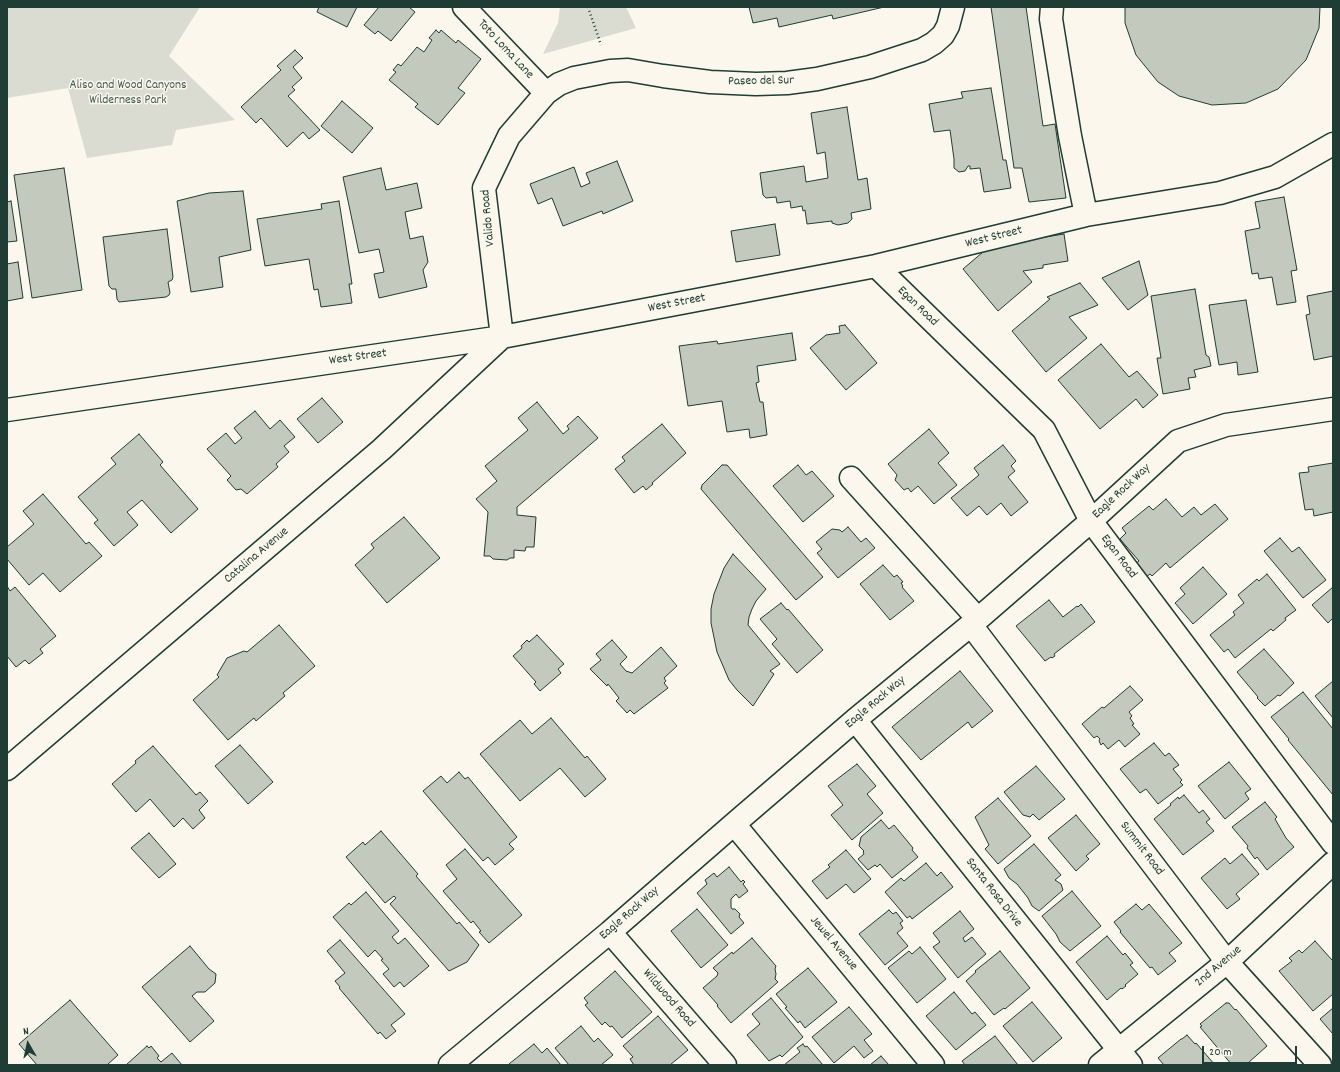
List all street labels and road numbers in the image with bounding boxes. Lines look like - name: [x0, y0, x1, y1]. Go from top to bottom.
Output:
- street label: Toto Loma Lane: [474, 17, 536, 83]
- street label: Paseo del Sur: [728, 74, 794, 90]
- street label: Valido Road: [479, 189, 499, 247]
- street label: West Street: [964, 223, 1024, 253]
- street label: Egan Road: [893, 284, 941, 330]
- street label: West Street: [647, 291, 707, 317]
- street label: West Street: [328, 346, 388, 370]
- street label: Eagle Rock Way: [1090, 461, 1154, 523]
- street label: Catalina Avenue: [222, 524, 292, 588]
- street label: Egan Road: [1096, 532, 1140, 582]
- street label: Eagle Rock Way: [843, 673, 909, 733]
- street label: Summit Road: [1116, 819, 1166, 879]
- street label: Santa Rosa Drive: [961, 855, 1025, 931]
- street label: Eagle Rock Way: [597, 884, 663, 944]
- street label: Jewel Avenue: [806, 914, 860, 974]
- street label: 2nd Avenue: [1192, 943, 1246, 991]
- street label: Wildwood Road: [638, 967, 698, 1031]

